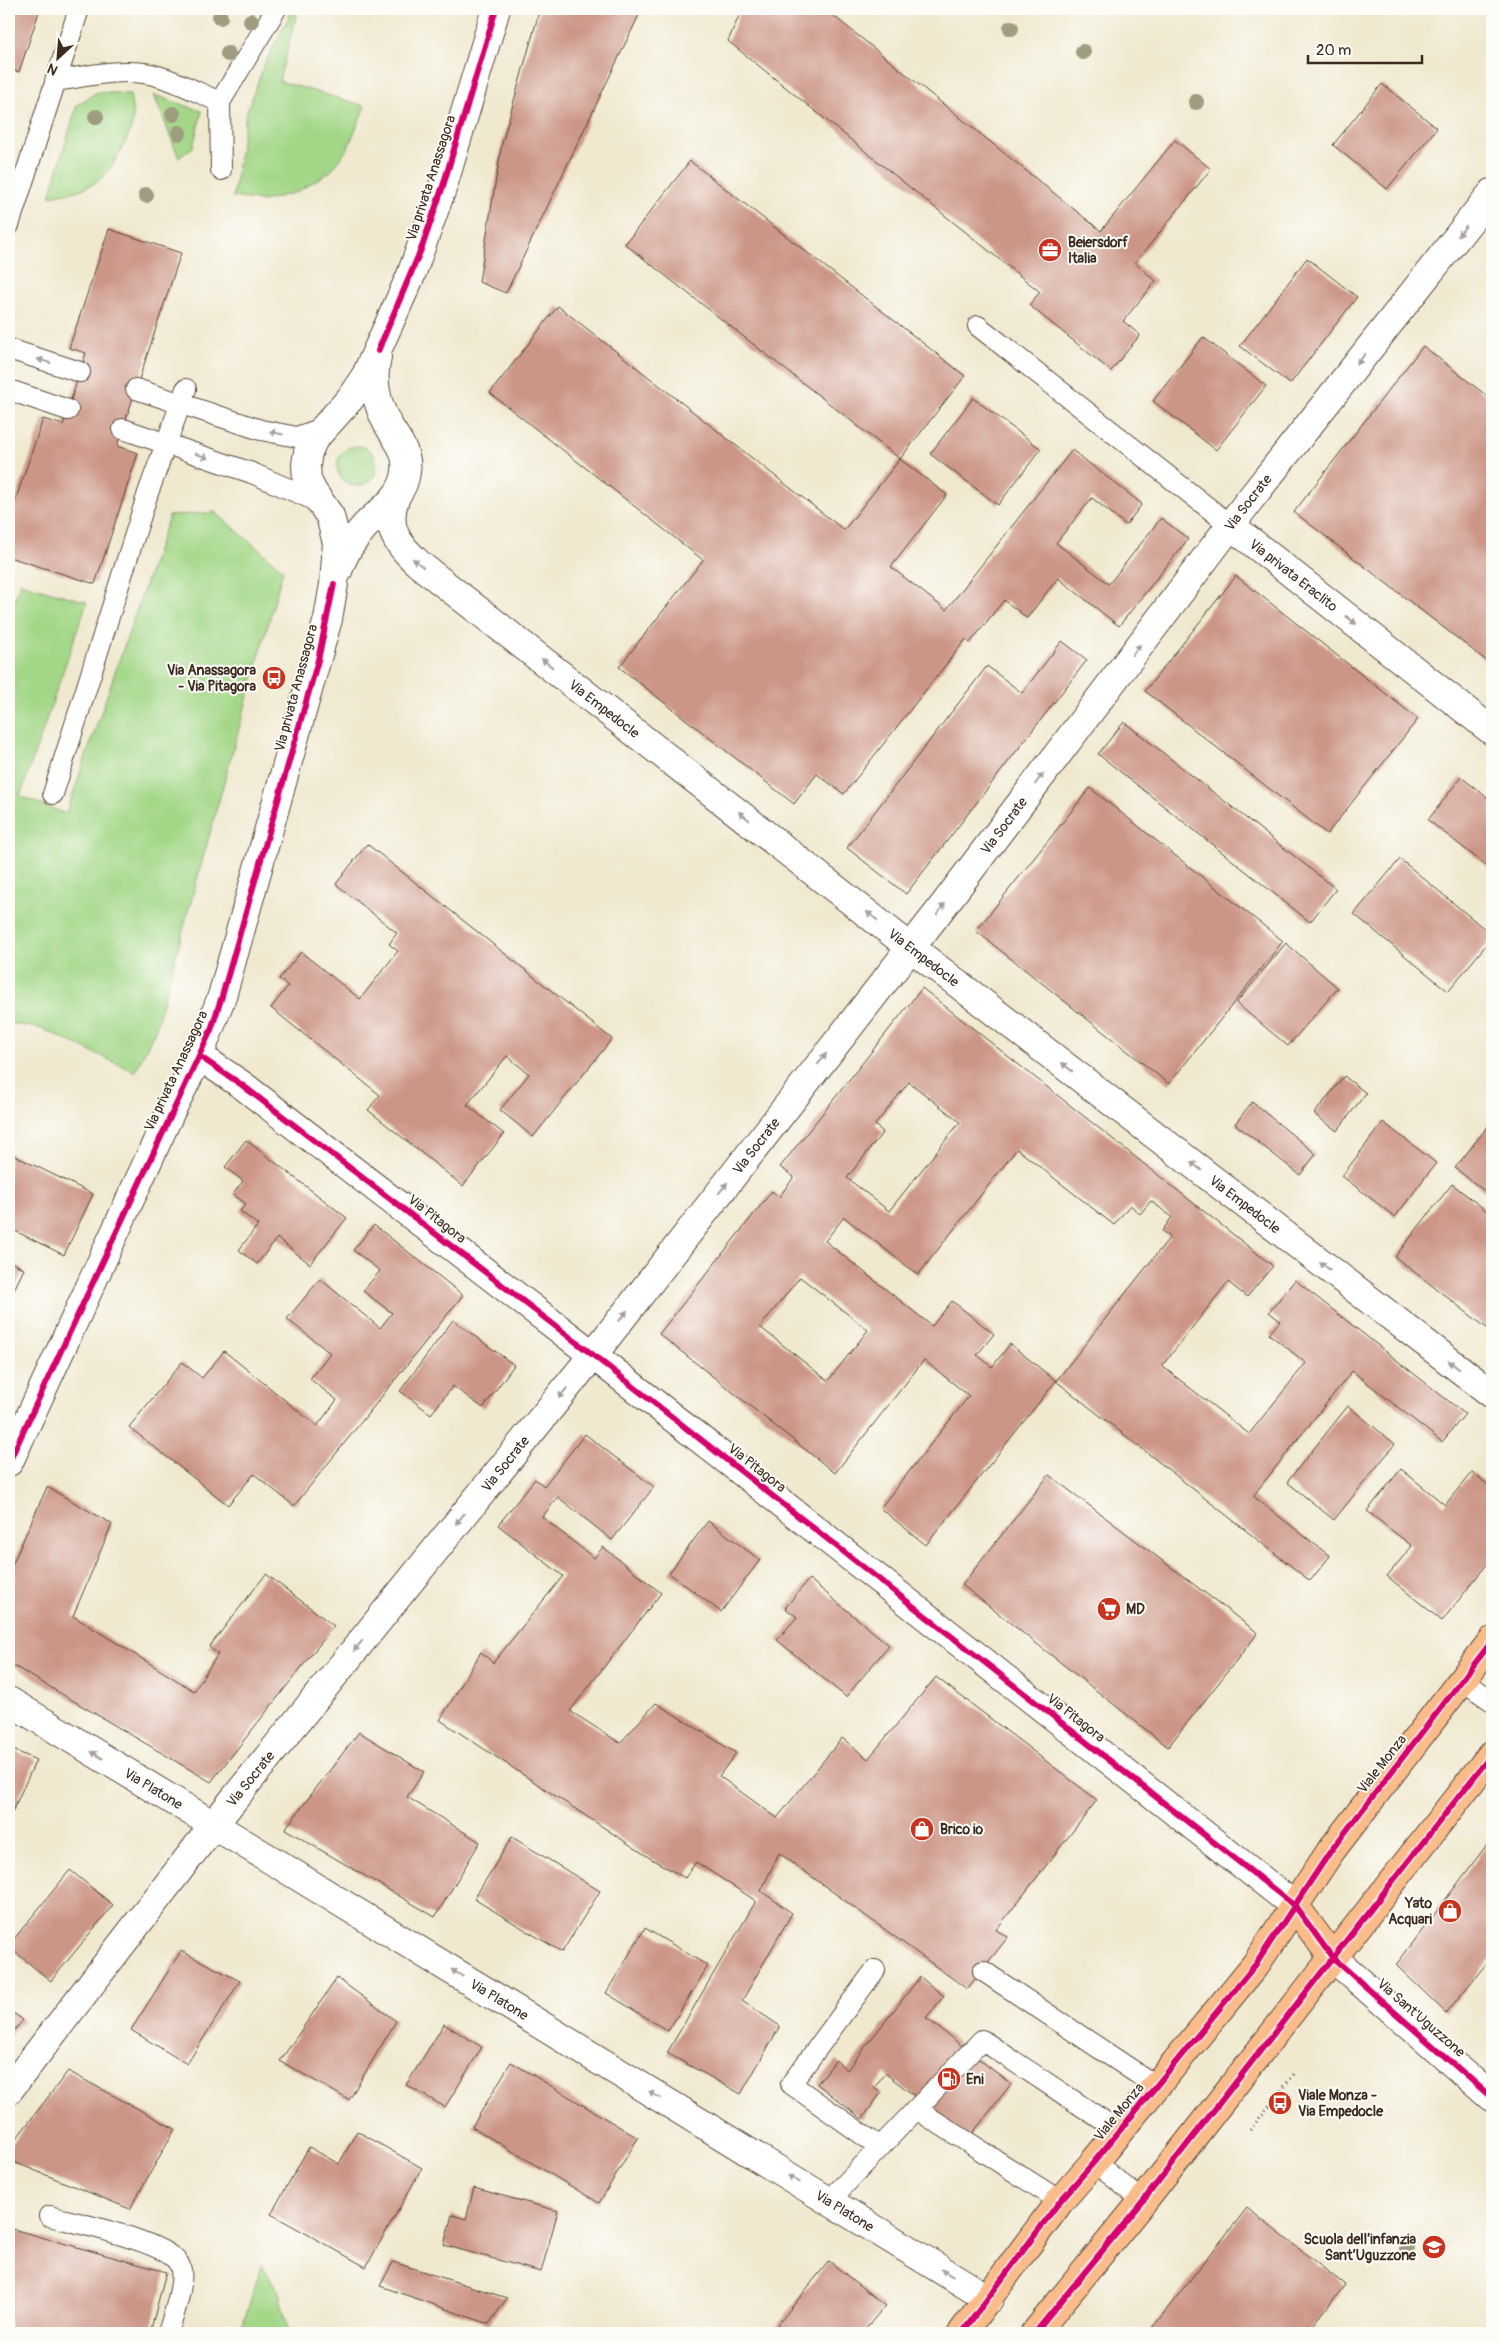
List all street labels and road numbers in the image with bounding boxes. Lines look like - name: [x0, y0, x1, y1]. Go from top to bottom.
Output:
- street label: Via privata Anassagora: [403, 113, 459, 243]
- street label: Via Socrate: [1221, 471, 1275, 534]
- street label: Via privata Eraclito: [1246, 535, 1342, 615]
- street label: Via privata Anassagora: [271, 622, 321, 754]
- street label: Via Empedocle: [566, 676, 643, 742]
- street label: Via Socrate: [977, 794, 1031, 857]
- street label: Via Empedocle: [885, 925, 963, 990]
- street label: Via privata Anassagora: [141, 1008, 211, 1134]
- street label: Via Socrate: [729, 1114, 783, 1178]
- street label: Via Empedocle: [1206, 1172, 1284, 1237]
- street label: Via Pitagora: [405, 1191, 469, 1247]
- street label: Via Socrate: [477, 1432, 533, 1495]
- street label: Via Pitagora: [725, 1440, 789, 1496]
- street label: Via Pitagora: [1044, 1690, 1108, 1746]
- street label: Viale Monza: [1354, 1731, 1410, 1797]
- street label: Via Socrate: [223, 1747, 278, 1810]
- street label: Via Platone: [121, 1764, 186, 1813]
- street label: Via Platone: [467, 1975, 532, 2024]
- street label: Via Sant'Uguzzone: [1374, 1975, 1469, 2061]
- street label: Viale Monza: [1090, 2080, 1148, 2144]
- street label: Via Platone: [812, 2186, 877, 2235]

